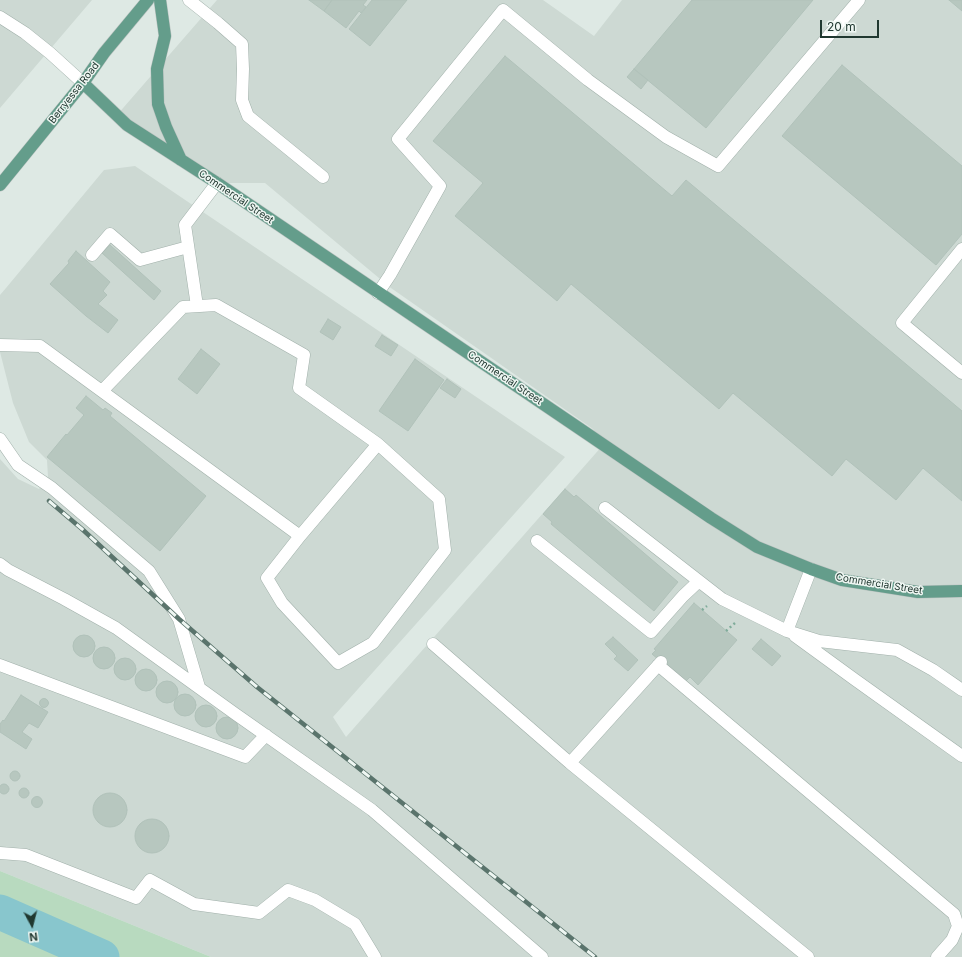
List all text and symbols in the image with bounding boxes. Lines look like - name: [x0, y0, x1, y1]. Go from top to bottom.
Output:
- scale bar: [822, 12, 881, 38]
- text: 20 m: [827, 19, 856, 34]
- street label: Berryessa Road: [46, 60, 102, 126]
- street label: Commercial Street: [196, 168, 276, 226]
- street label: Commercial Street: [465, 349, 545, 407]
- street label: Commercial Street: [835, 571, 923, 597]
- north arrow: [12, 905, 52, 945]
- text: N: [28, 929, 38, 944]

